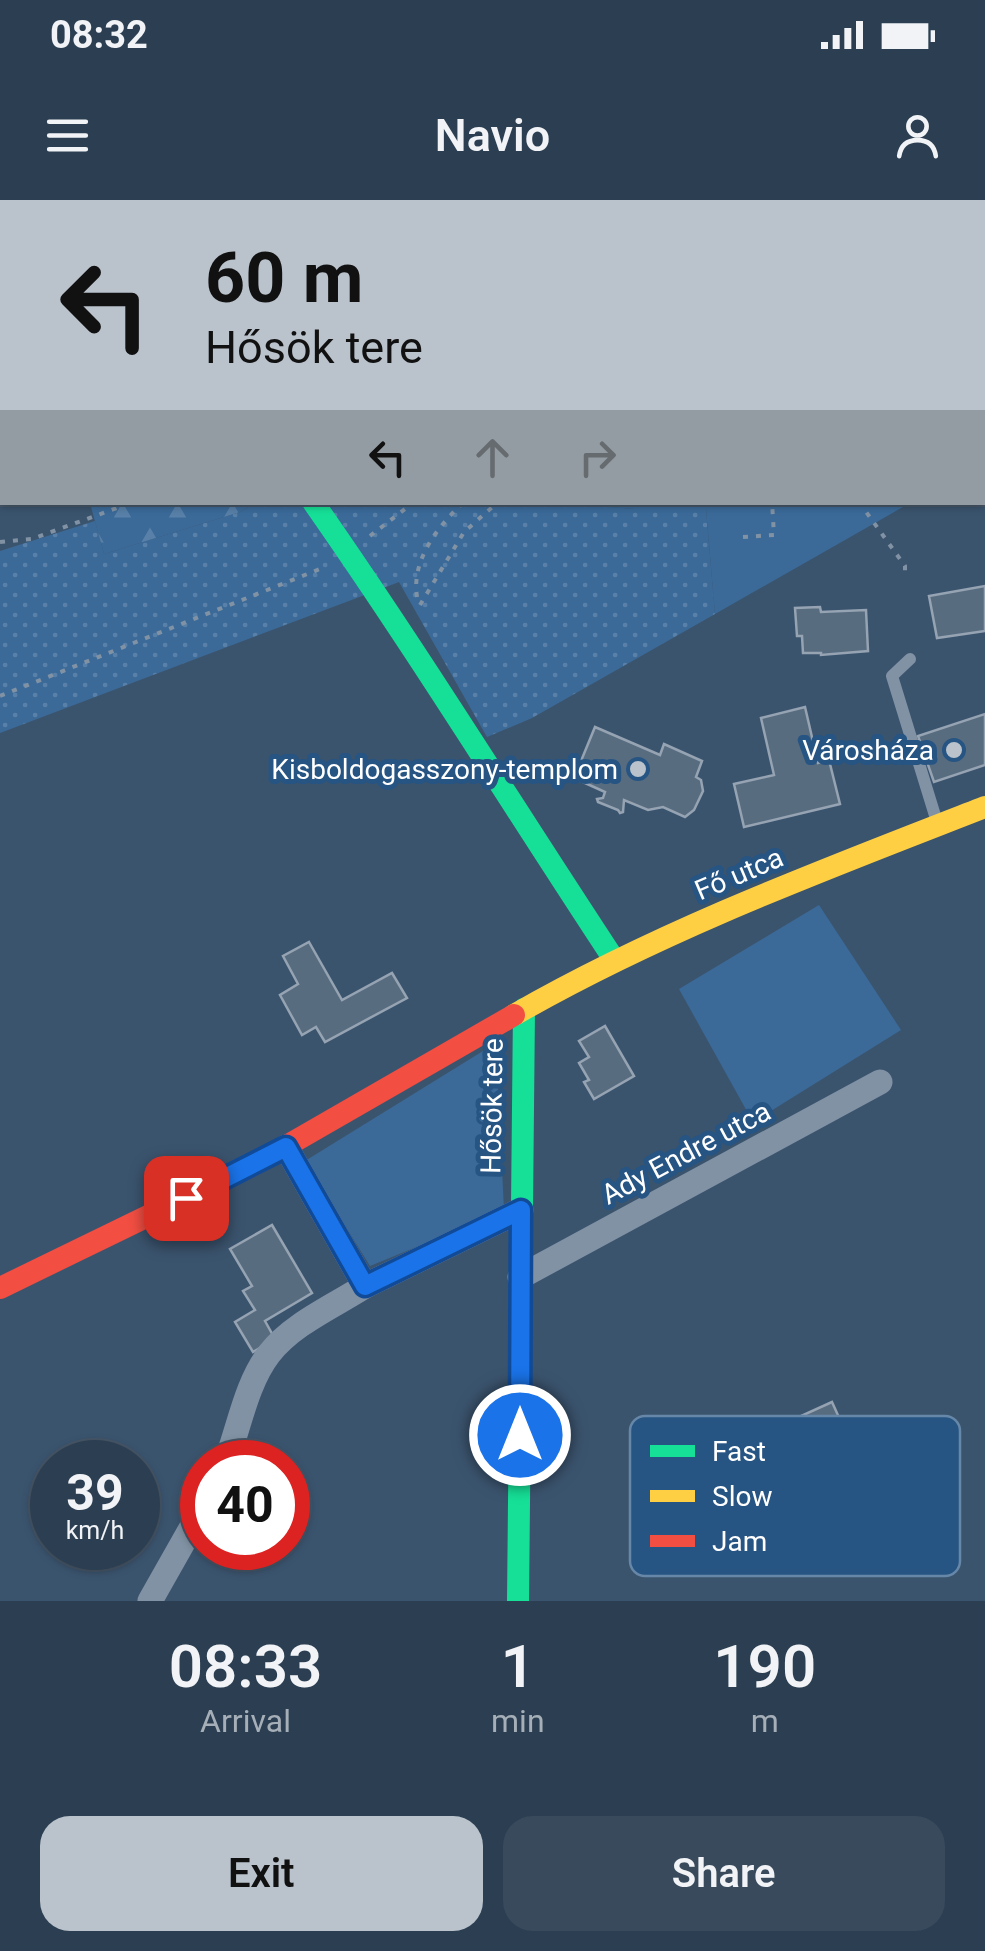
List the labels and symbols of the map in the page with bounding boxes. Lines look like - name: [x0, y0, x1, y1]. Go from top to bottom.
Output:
- place label: Városháza: [802, 734, 934, 767]
- marker: Városháza: [943, 739, 965, 761]
- place label: Kisboldogasszony-templom: [271, 753, 618, 786]
- marker: Kisboldogasszony-templom: [627, 758, 649, 780]
- street label: Fő utca: [690, 841, 788, 907]
- street label: Hősök tere: [474, 1038, 510, 1174]
- street label: Ady Endre utca: [596, 1095, 776, 1211]
- pin: [144, 1156, 229, 1241]
- position arrow: [468, 1383, 572, 1487]
- legend: [630, 1416, 960, 1576]
- text: Fast: [712, 1435, 766, 1468]
- speed limit sign: 40: [180, 1440, 310, 1570]
- text: Slow: [712, 1480, 772, 1513]
- text: Jam: [712, 1525, 767, 1558]

